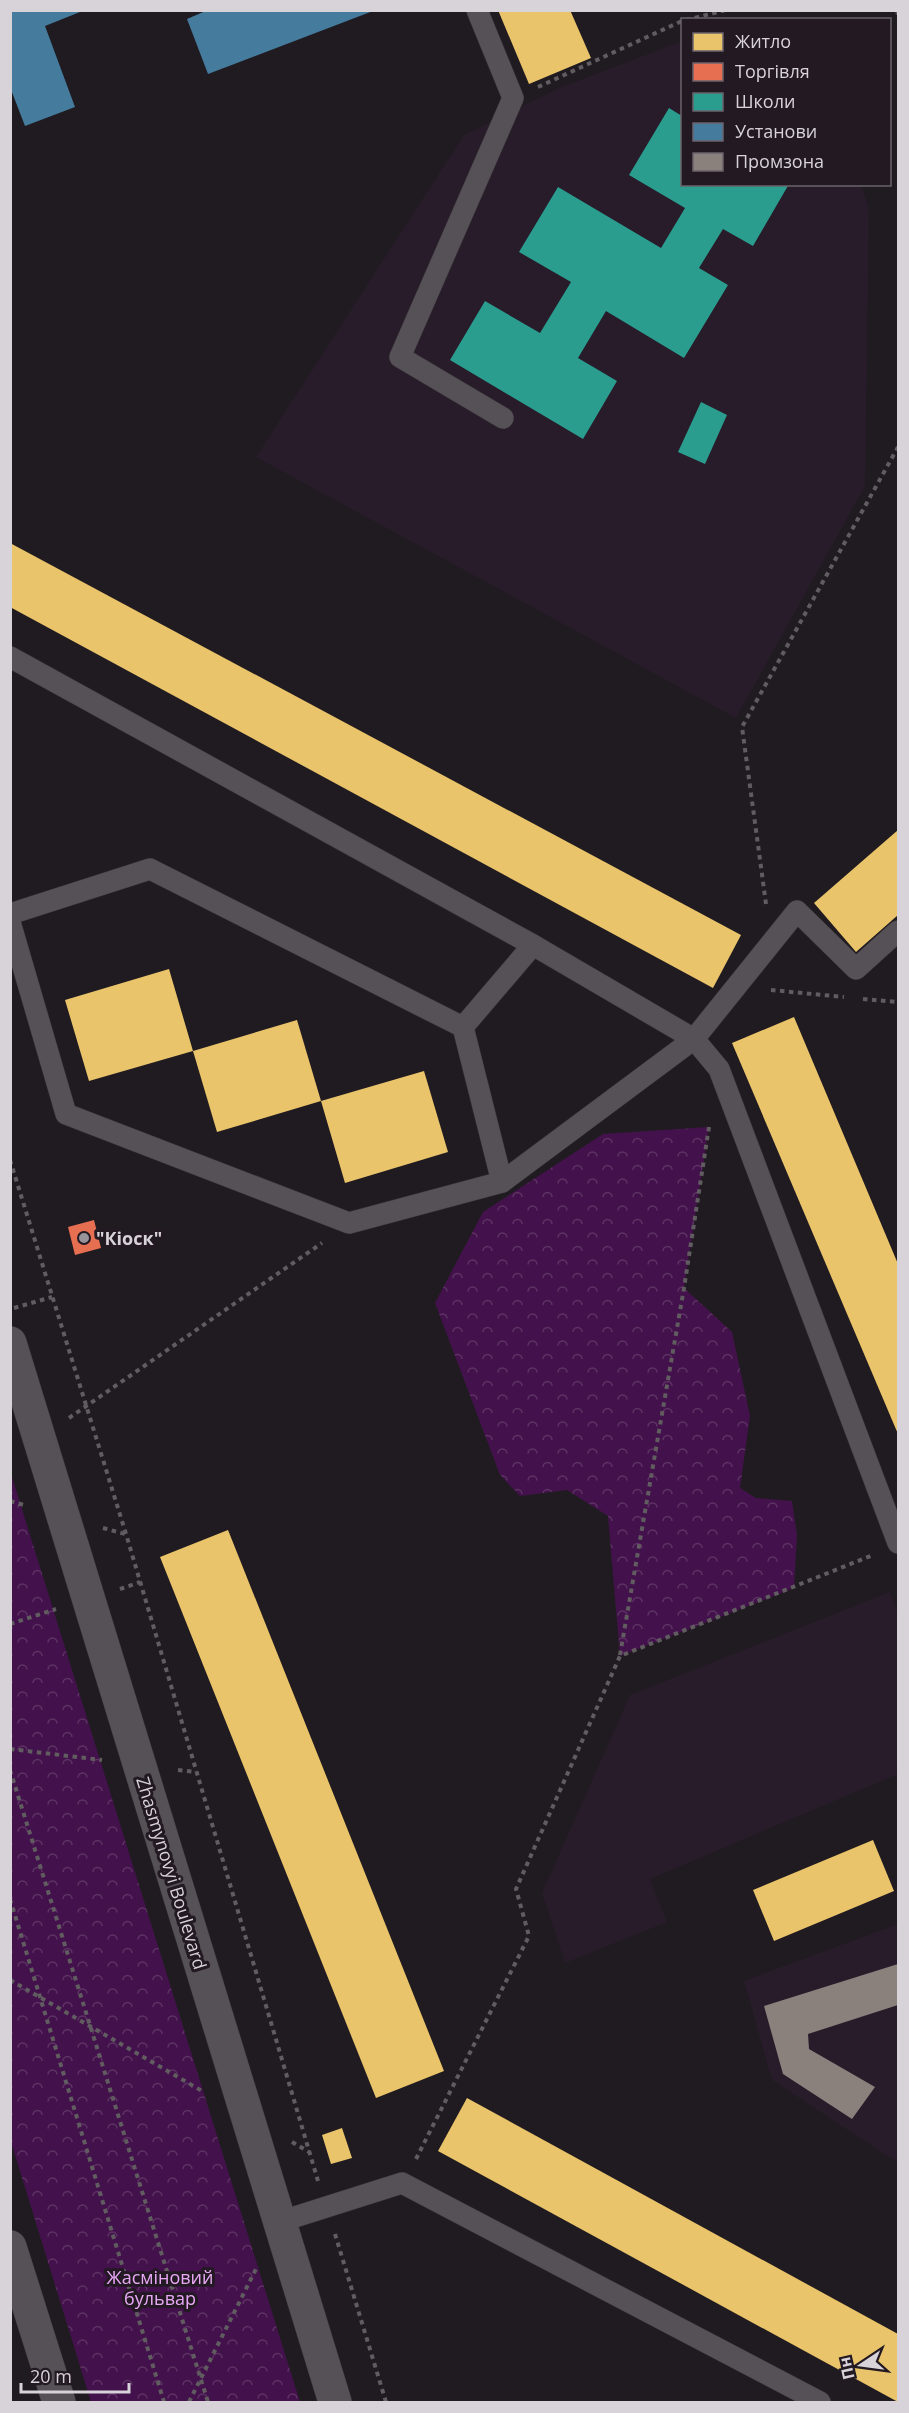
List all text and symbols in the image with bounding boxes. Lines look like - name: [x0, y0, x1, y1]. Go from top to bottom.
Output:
- legend: [681, 18, 891, 186]
- text: Житло: [735, 29, 791, 53]
- text: Торгівля: [735, 59, 810, 83]
- text: Школи: [735, 89, 795, 113]
- text: Установи: [735, 119, 817, 143]
- text: Промзона: [735, 149, 824, 173]
- place label: "Кіоск": [96, 1226, 162, 1250]
- marker: "Кіоск": [77, 1231, 91, 1245]
- street label: Zhasmynovyi Boulevard: [131, 1774, 213, 1972]
- park label: Жасміновий бульвар: [107, 2265, 213, 2310]
- north arrow: [831, 2335, 891, 2395]
- text: Пн: [833, 2355, 860, 2382]
- scale bar: [21, 2356, 129, 2394]
- text: 20 m: [30, 2364, 72, 2388]

